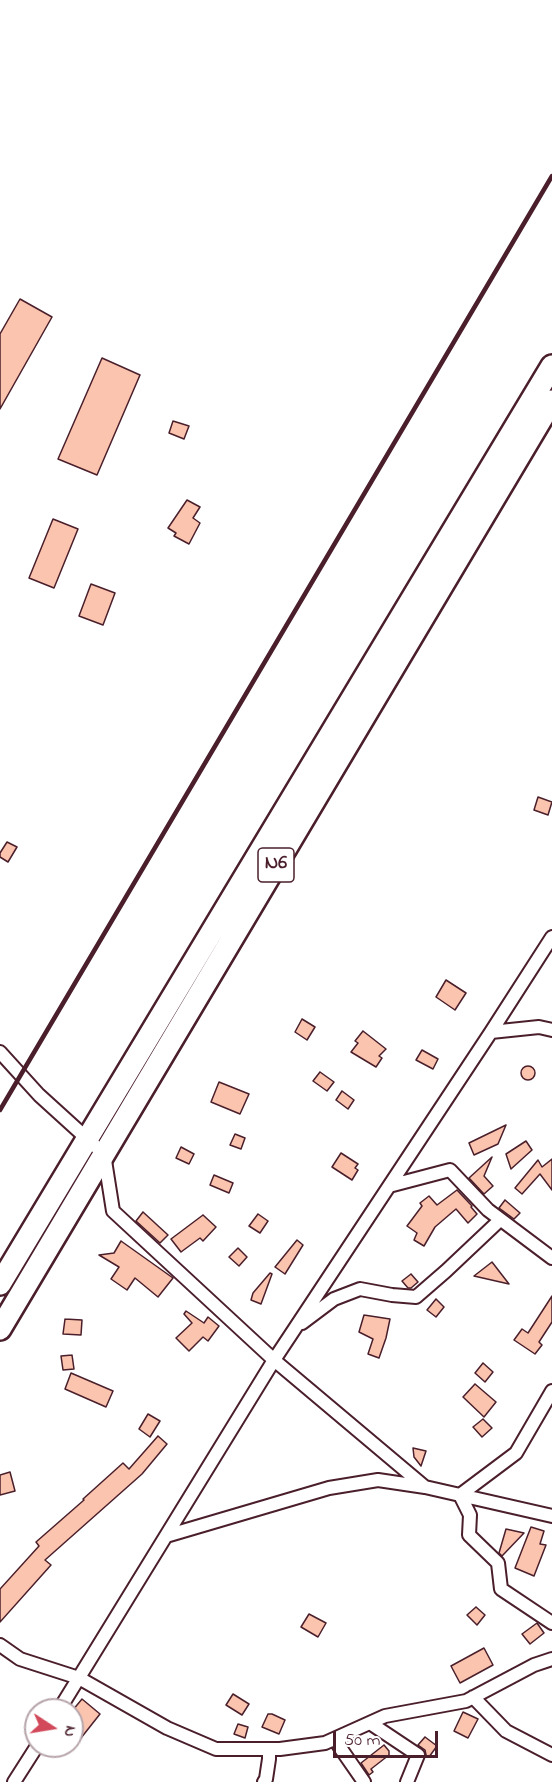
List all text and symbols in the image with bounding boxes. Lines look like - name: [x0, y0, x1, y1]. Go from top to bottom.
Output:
- road number: N6: [258, 848, 294, 882]
- north arrow: [24, 1698, 84, 1758]
- scale bar: [336, 1719, 441, 1757]
- text: N: [57, 1724, 83, 1739]
- text: 50 m: [344, 1728, 381, 1754]

